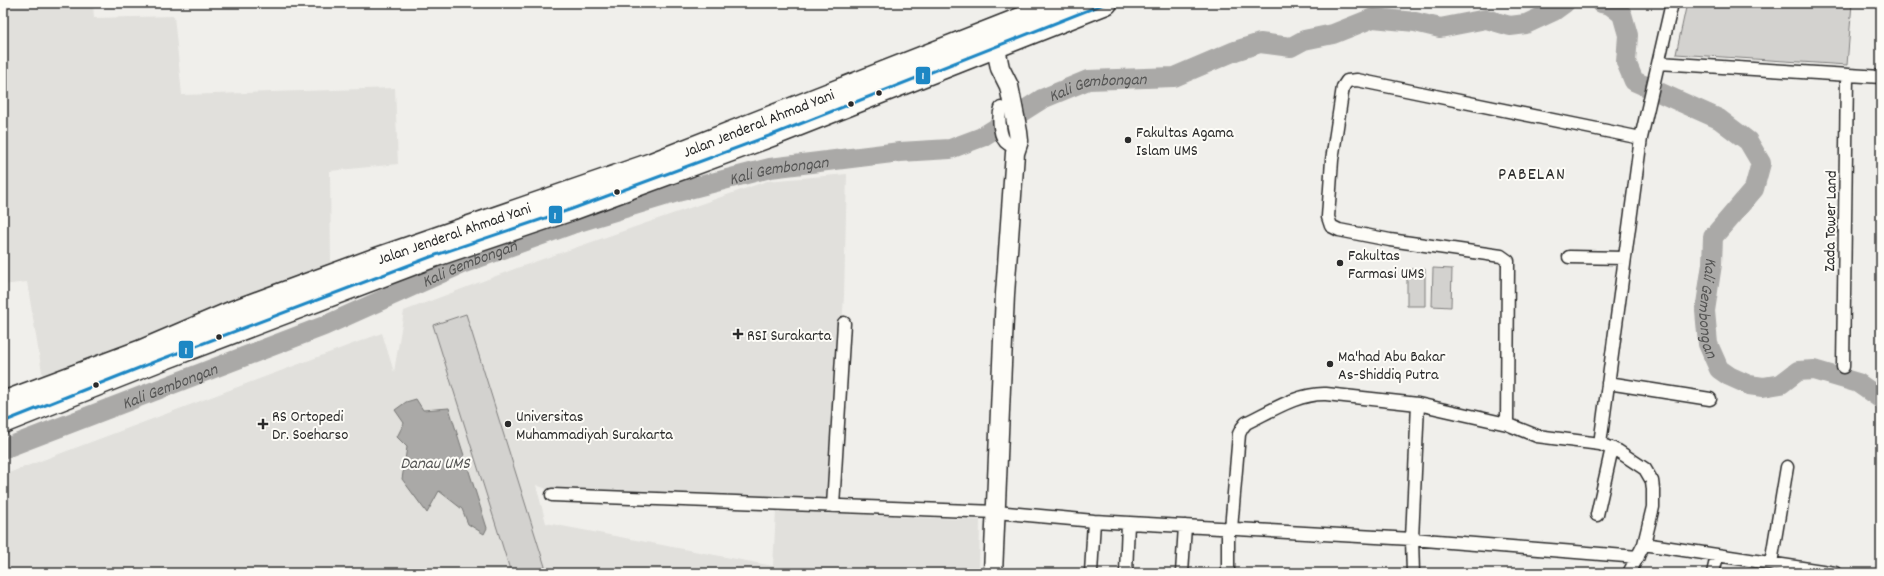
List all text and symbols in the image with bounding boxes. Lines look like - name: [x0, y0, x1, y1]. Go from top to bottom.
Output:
- line badge: 1: [915, 66, 931, 85]
- text: 1: [922, 69, 924, 85]
- water label: Kali Gembongan: [1045, 69, 1148, 110]
- street label: Jalan Jenderal Ahmad Yani: [680, 84, 838, 165]
- unlabelled marker: [874, 88, 884, 98]
- unlabelled marker: [846, 99, 856, 109]
- place label: Fakultas Agama Islam UMS: [1136, 122, 1234, 163]
- marker: Fakultas Agama Islam UMS: [1123, 135, 1133, 145]
- water label: Kali Gembongan: [727, 152, 831, 193]
- district label: PABELAN: [1498, 163, 1566, 188]
- street label: Zada Tower Land: [1819, 170, 1844, 272]
- unlabelled marker: [612, 187, 622, 197]
- street label: Jalan Jenderal Ahmad Yani: [375, 198, 534, 272]
- line badge: 1: [548, 205, 563, 224]
- text: 1: [554, 209, 556, 225]
- water label: Kali Gembongan: [419, 235, 522, 295]
- place label: Fakultas Farmasi UMS: [1348, 245, 1425, 286]
- water label: Kali Gembongan: [1690, 257, 1722, 364]
- marker: Fakultas Farmasi UMS: [1335, 258, 1345, 268]
- place label: RSI Surakarta: [747, 325, 832, 348]
- marker: RSI Surakarta: [732, 328, 744, 340]
- unlabelled marker: [214, 332, 224, 342]
- line badge: 1: [178, 340, 194, 359]
- text: 1: [185, 344, 187, 360]
- place label: Ma'had Abu Bakar As-Shiddiq Putra: [1338, 346, 1445, 387]
- water label: Kali Gembongan: [119, 358, 223, 417]
- marker: Ma'had Abu Bakar As-Shiddiq Putra: [1325, 359, 1335, 369]
- unlabelled marker: [91, 380, 101, 390]
- place label: RS Ortopedi Dr. Soeharso: [272, 406, 348, 447]
- place label: Universitas Muhammadiyah Surakarta: [516, 406, 673, 447]
- marker: RS Ortopedi Dr. Soeharso: [257, 418, 269, 430]
- marker: Universitas Muhammadiyah Surakarta: [503, 419, 513, 429]
- water label: Danau UMS: [400, 453, 471, 477]

